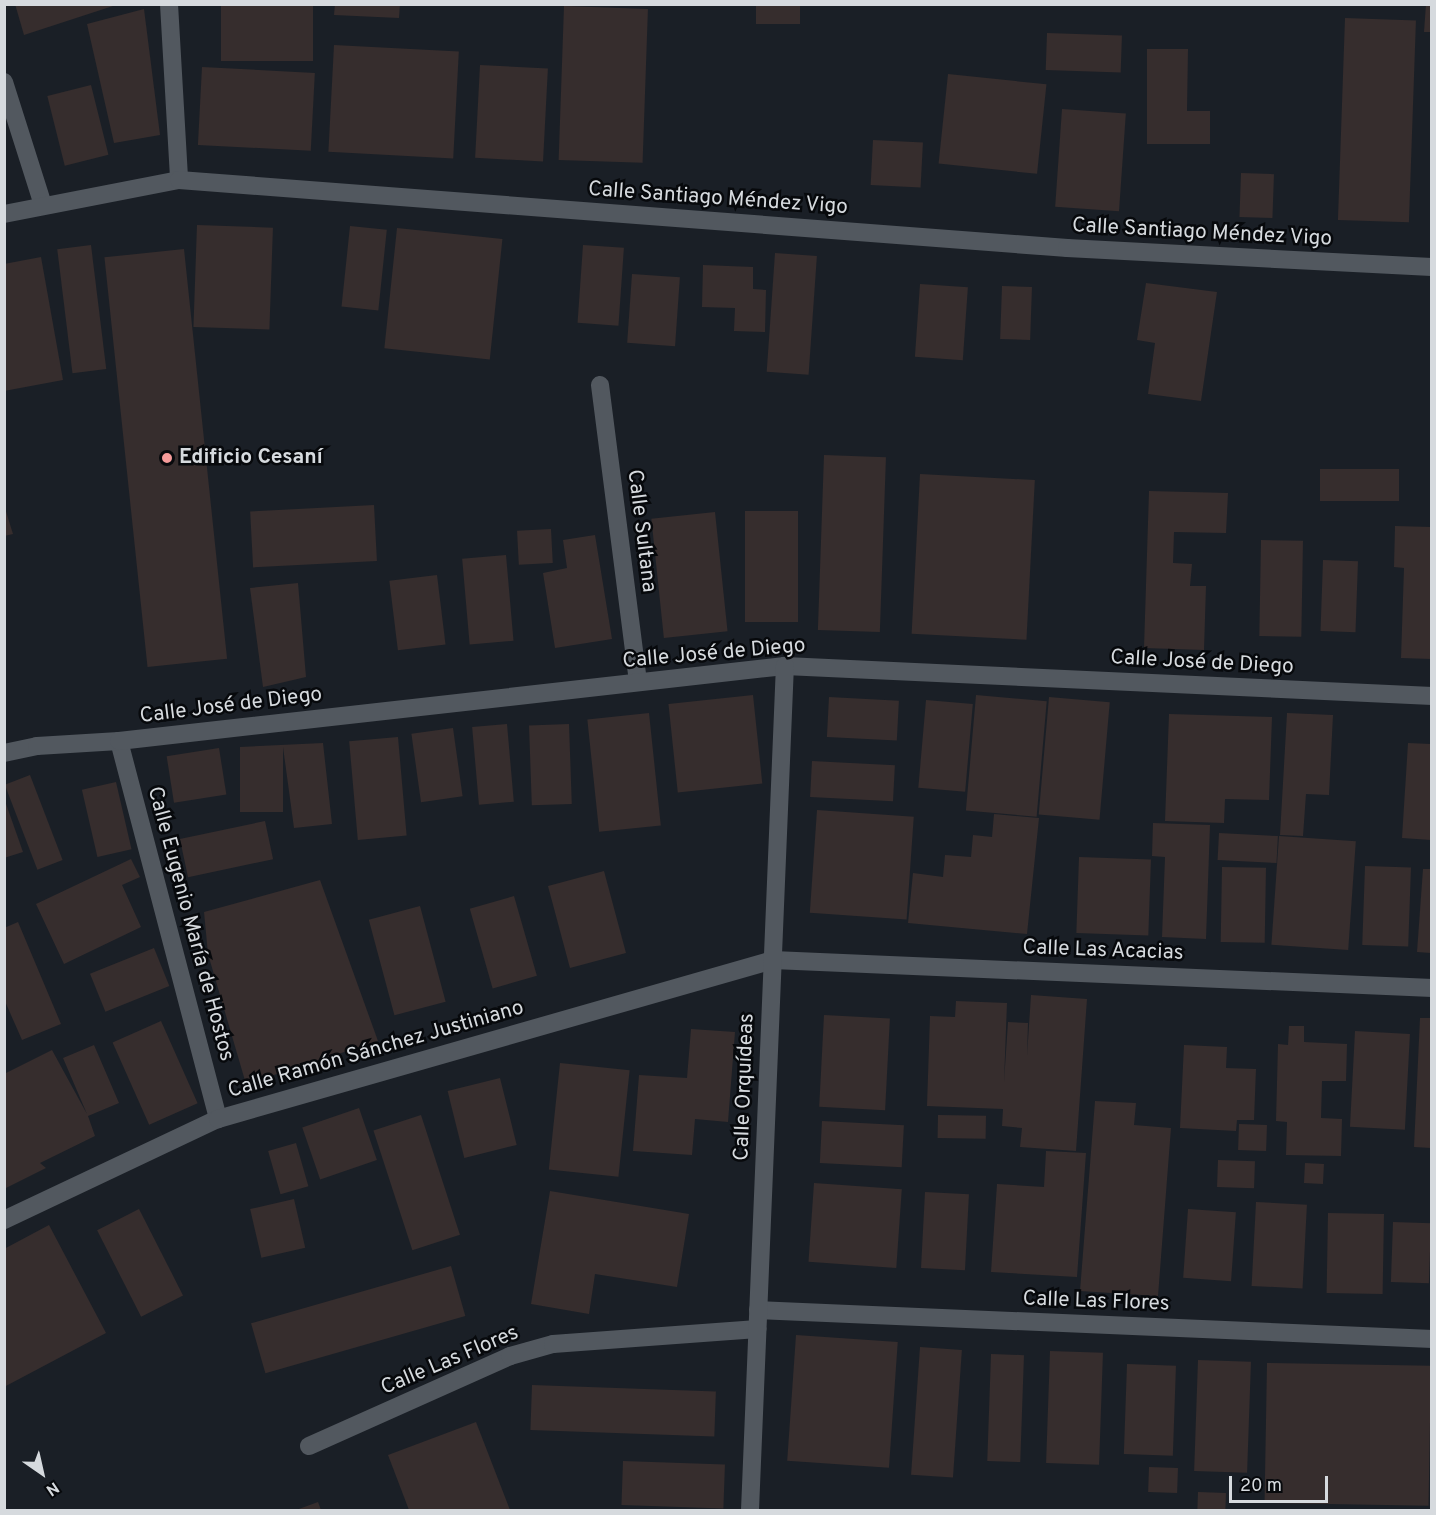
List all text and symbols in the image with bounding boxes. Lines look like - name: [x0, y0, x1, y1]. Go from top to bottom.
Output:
- street label: Calle Santiago Méndez Vigo: [587, 177, 849, 221]
- street label: Calle Santiago Méndez Vigo: [1071, 214, 1333, 252]
- place label: Edificio Cesaní: [179, 445, 323, 471]
- marker: Edificio Cesaní: [160, 451, 174, 465]
- street label: Calle Sultana: [621, 468, 661, 594]
- street label: Calle José de Diego: [621, 633, 807, 675]
- street label: Calle José de Diego: [1110, 646, 1294, 680]
- street label: Calle José de Diego: [138, 682, 324, 730]
- street label: Calle Eugenio María de Hostos: [141, 784, 239, 1064]
- street label: Calle Las Acacias: [1022, 936, 1184, 966]
- street label: Calle Ramón Sánchez Justiniano: [225, 996, 527, 1104]
- street label: Calle Orquídeas: [730, 1013, 760, 1161]
- street label: Calle Las Flores: [1022, 1287, 1170, 1317]
- street label: Calle Las Flores: [377, 1321, 523, 1401]
- north arrow: [12, 1443, 72, 1503]
- scale bar: [1232, 1464, 1331, 1502]
- text: 20 m: [1240, 1475, 1282, 1498]
- text: N: [42, 1476, 62, 1499]

